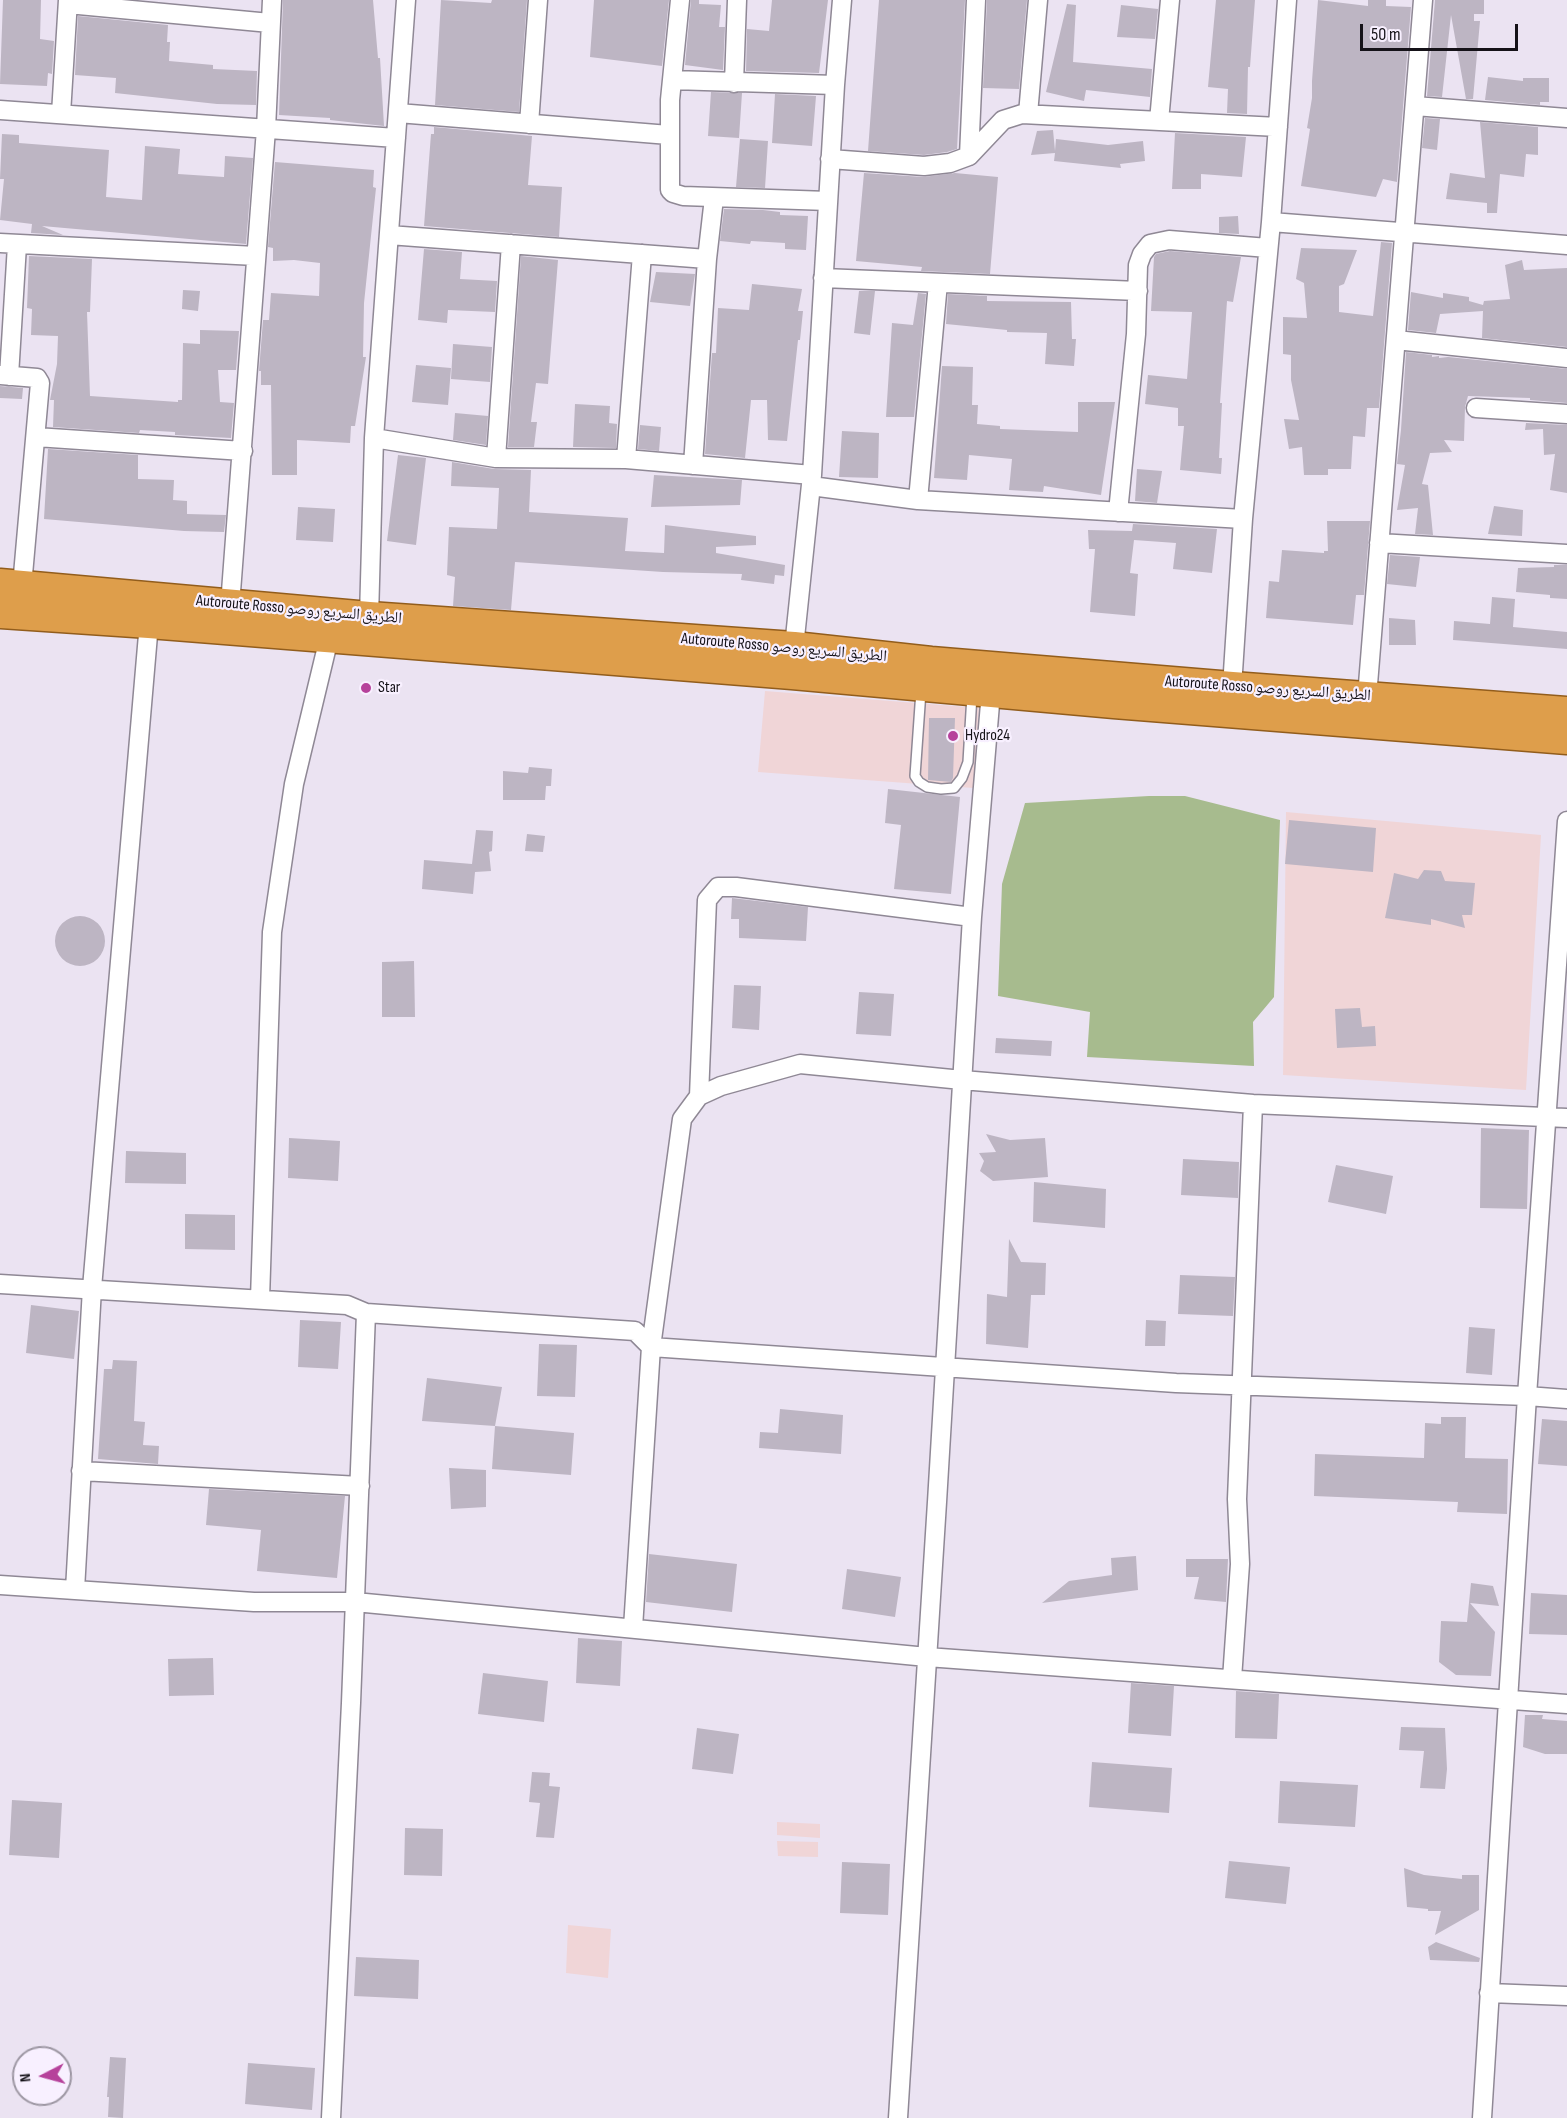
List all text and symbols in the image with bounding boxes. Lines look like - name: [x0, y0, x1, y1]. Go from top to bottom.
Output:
- scale bar: [1363, 12, 1520, 50]
- text: 50 m: [1371, 24, 1401, 45]
- street label: Autoroute Rosso الطريق السريع روصو: [195, 591, 403, 629]
- street label: Autoroute Rosso الطريق السريع روصو: [680, 629, 888, 667]
- street label: Autoroute Rosso الطريق السريع روصو: [1164, 672, 1372, 706]
- place label: Star: [378, 678, 400, 698]
- marker: Star: [359, 681, 373, 695]
- place label: Hydro24: [965, 726, 1010, 746]
- marker: Hydro24: [946, 729, 960, 743]
- north arrow: [12, 2046, 72, 2106]
- text: N: [16, 2072, 35, 2083]

